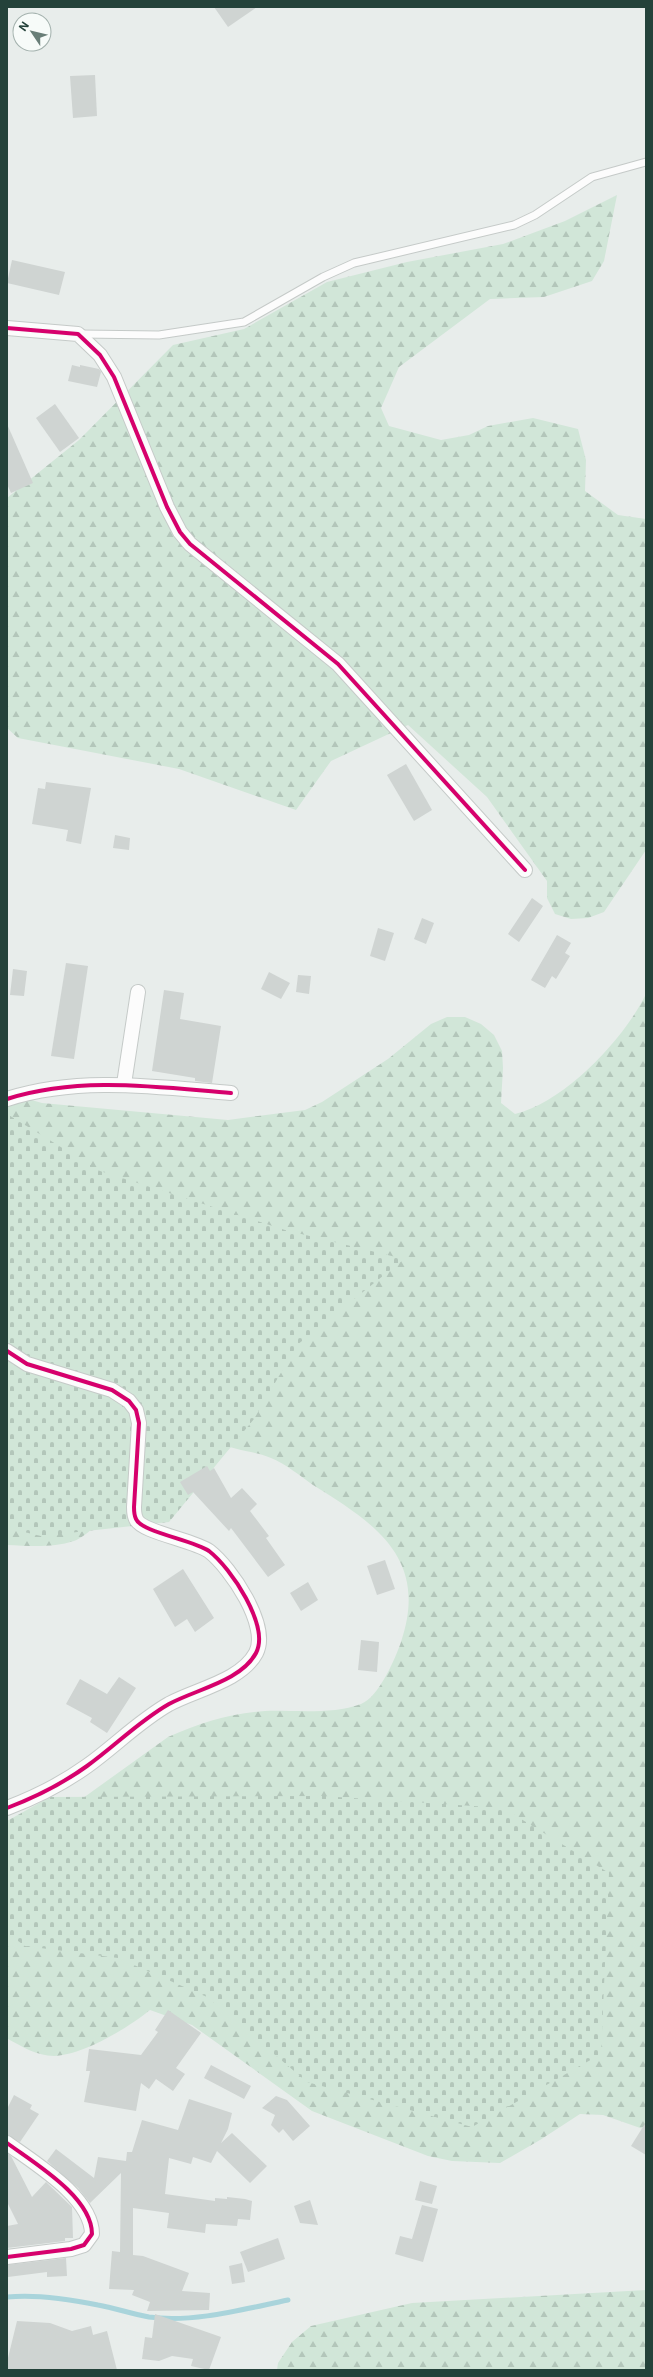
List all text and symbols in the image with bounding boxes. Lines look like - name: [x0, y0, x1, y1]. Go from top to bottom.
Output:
- north arrow: [12, 12, 52, 52]
- text: N: [16, 19, 32, 34]

